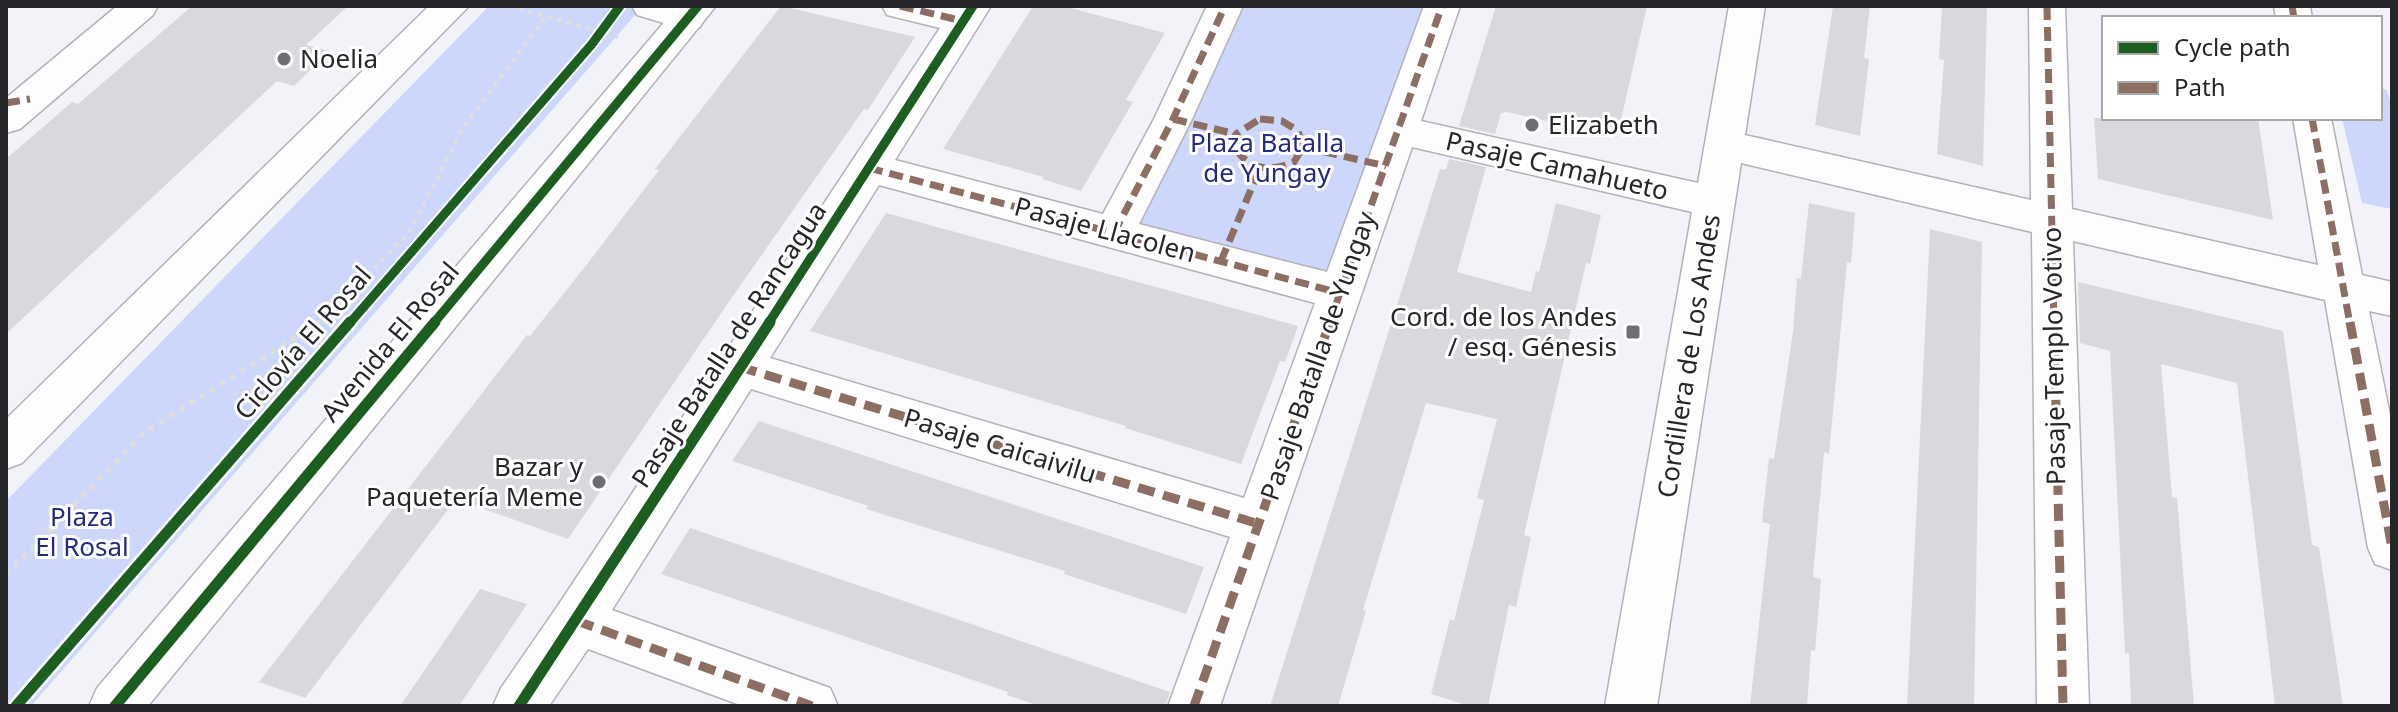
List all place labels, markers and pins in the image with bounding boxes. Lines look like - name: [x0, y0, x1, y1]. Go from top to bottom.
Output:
- place label: Noelia: [300, 40, 378, 76]
- marker: Noelia: [275, 50, 293, 68]
- place label: Elizabeth: [1548, 106, 1659, 142]
- marker: Elizabeth: [1523, 116, 1541, 134]
- place label: Cord. de los Andes / esq. Génesis: [1390, 298, 1617, 364]
- marker: Cord. de los Andes / esq. Génesis: [1624, 323, 1642, 341]
- place label: Bazar y Paquetería Meme: [366, 448, 584, 514]
- marker: Bazar y Paquetería Meme: [590, 473, 608, 491]

